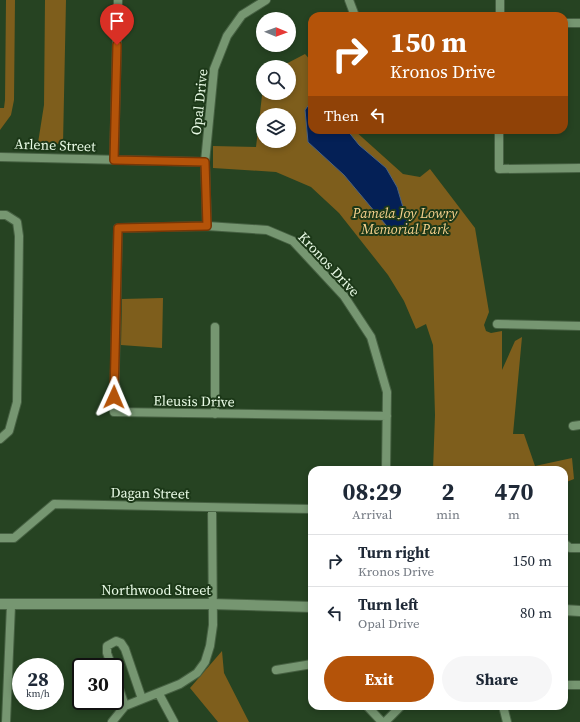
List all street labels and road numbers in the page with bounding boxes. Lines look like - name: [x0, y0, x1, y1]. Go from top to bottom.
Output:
- street label: Opal Drive: [186, 68, 212, 136]
- street label: Arlene Street: [14, 134, 96, 156]
- street label: Kronos Drive: [294, 227, 364, 301]
- street label: Eleusis Drive: [153, 390, 235, 412]
- street label: Dagan Street: [110, 482, 190, 504]
- street label: Northwood Street: [101, 580, 211, 600]

